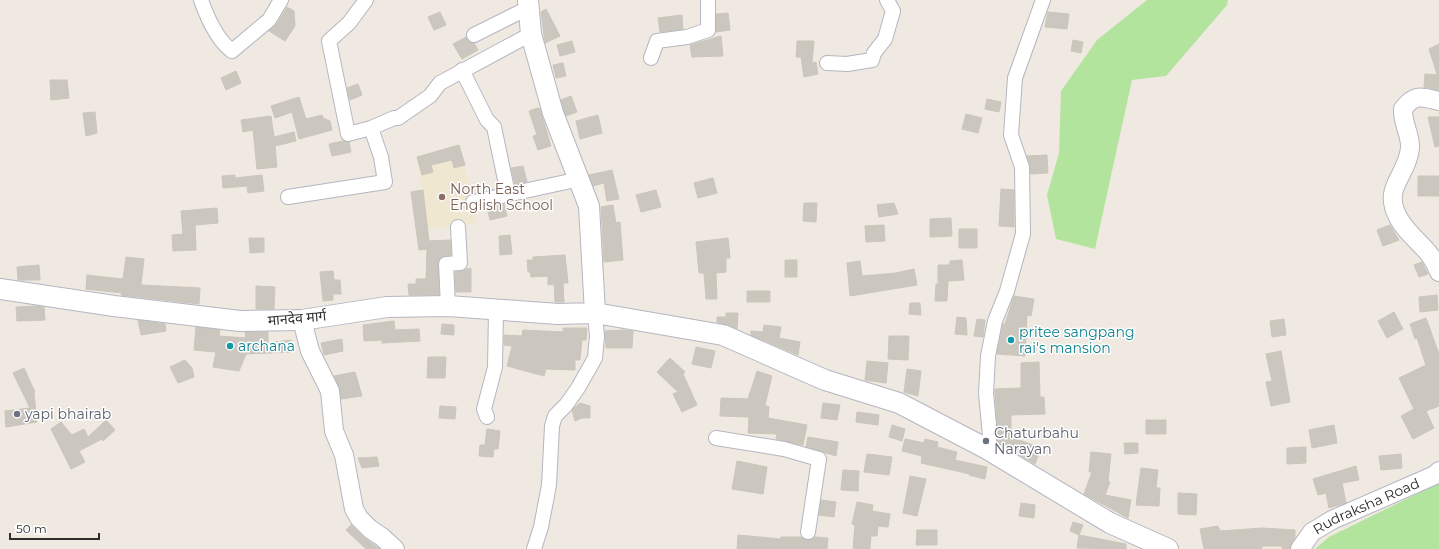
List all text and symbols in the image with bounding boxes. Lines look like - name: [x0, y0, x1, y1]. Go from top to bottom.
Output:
- place label: North East English School: [450, 180, 553, 214]
- marker: North East English School: [437, 192, 447, 202]
- street label: मानदेव मार्ग: [267, 306, 328, 330]
- place label: pritee sangpang rai's mansion: [1019, 323, 1135, 357]
- marker: pritee sangpang rai's mansion: [1006, 335, 1016, 345]
- place label: archana: [238, 337, 295, 355]
- marker: archana: [225, 341, 235, 351]
- place label: yapi bhairab: [24, 405, 111, 423]
- marker: yapi bhairab: [12, 409, 22, 419]
- place label: Chaturbahu Narayan: [994, 424, 1079, 458]
- marker: Chaturbahu Narayan: [981, 436, 991, 446]
- street label: Rudraksha Road: [1310, 474, 1422, 538]
- scale bar: [10, 515, 99, 541]
- text: 50 m: [16, 521, 47, 536]

